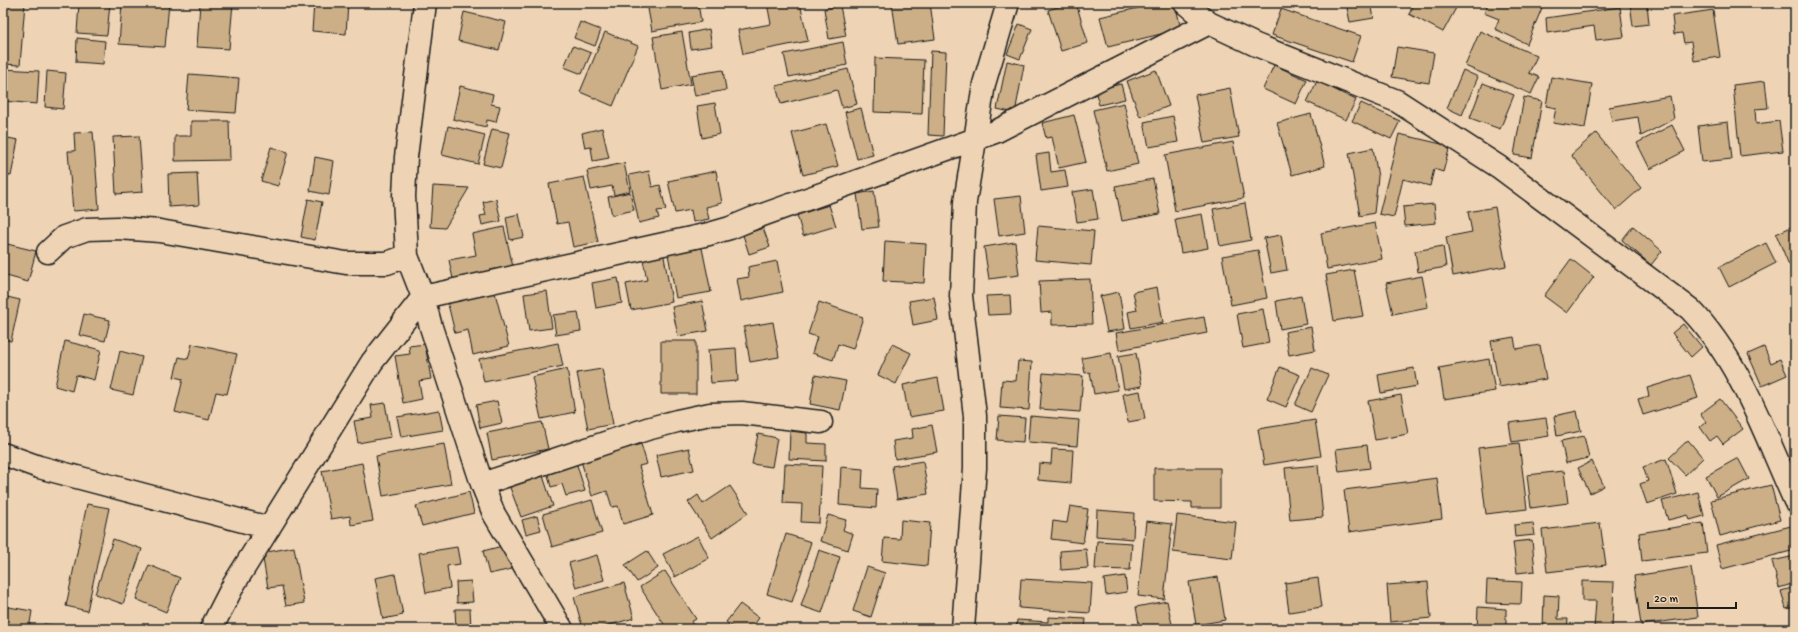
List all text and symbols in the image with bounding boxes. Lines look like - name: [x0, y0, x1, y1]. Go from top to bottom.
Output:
- scale bar: [1648, 584, 1736, 610]
- text: 20 m: [1654, 593, 1679, 607]

